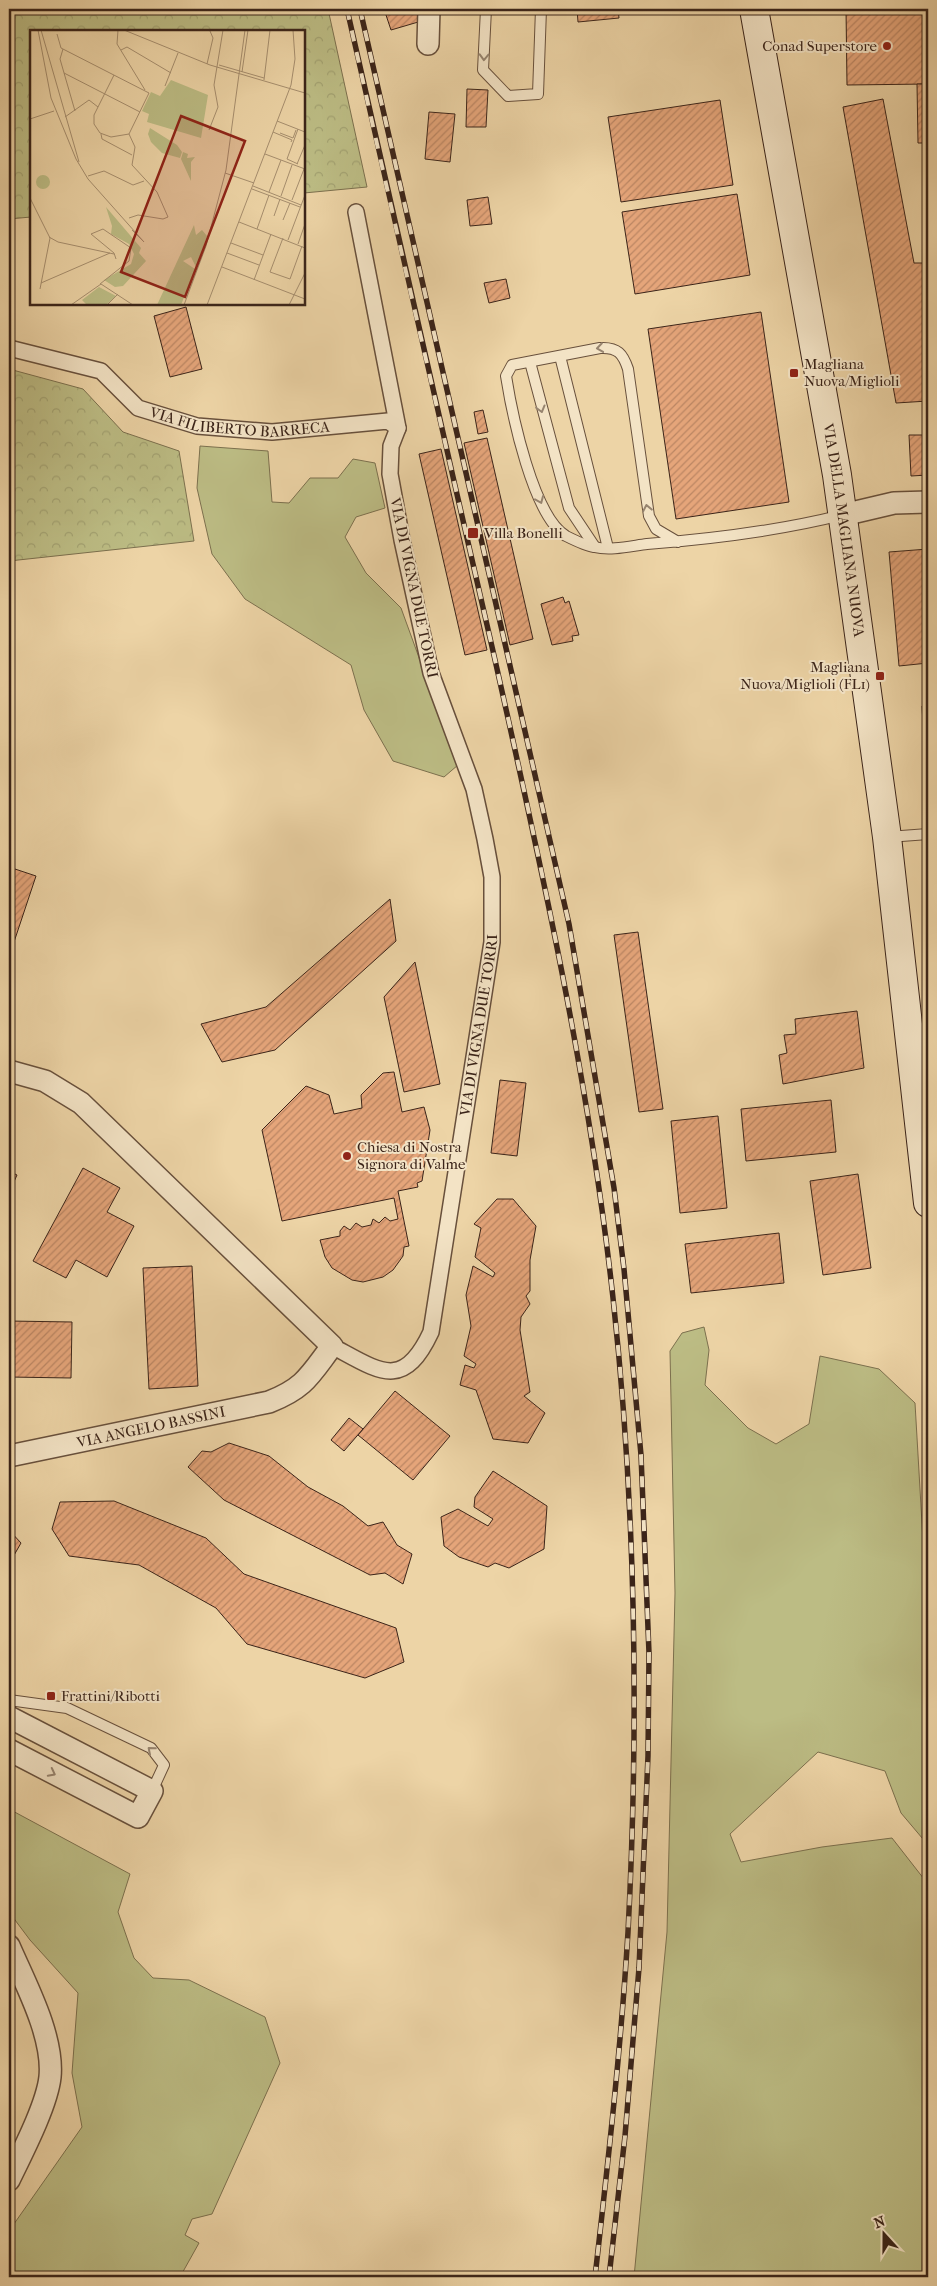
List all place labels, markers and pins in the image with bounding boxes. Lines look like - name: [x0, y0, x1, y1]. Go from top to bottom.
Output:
- place label: Conad Superstore: [762, 37, 878, 55]
- marker: Conad Superstore: [881, 40, 893, 52]
- place label: Magliana Nuova/Miglioli: [804, 355, 900, 390]
- marker: Magliana Nuova/Miglioli: [788, 367, 800, 379]
- place label: Villa Bonelli: [483, 524, 563, 542]
- marker: Villa Bonelli: [466, 526, 480, 540]
- place label: Magliana Nuova/Miglioli (FL1): [740, 658, 871, 693]
- marker: Magliana Nuova/Miglioli (FL1): [874, 670, 886, 682]
- place label: Chiesa di Nostra Signora di Valme: [357, 1138, 466, 1173]
- marker: Chiesa di Nostra Signora di Valme: [341, 1150, 353, 1162]
- place label: Frattini/Ribotti: [61, 1687, 161, 1705]
- marker: Frattini/Ribotti: [45, 1690, 57, 1702]

